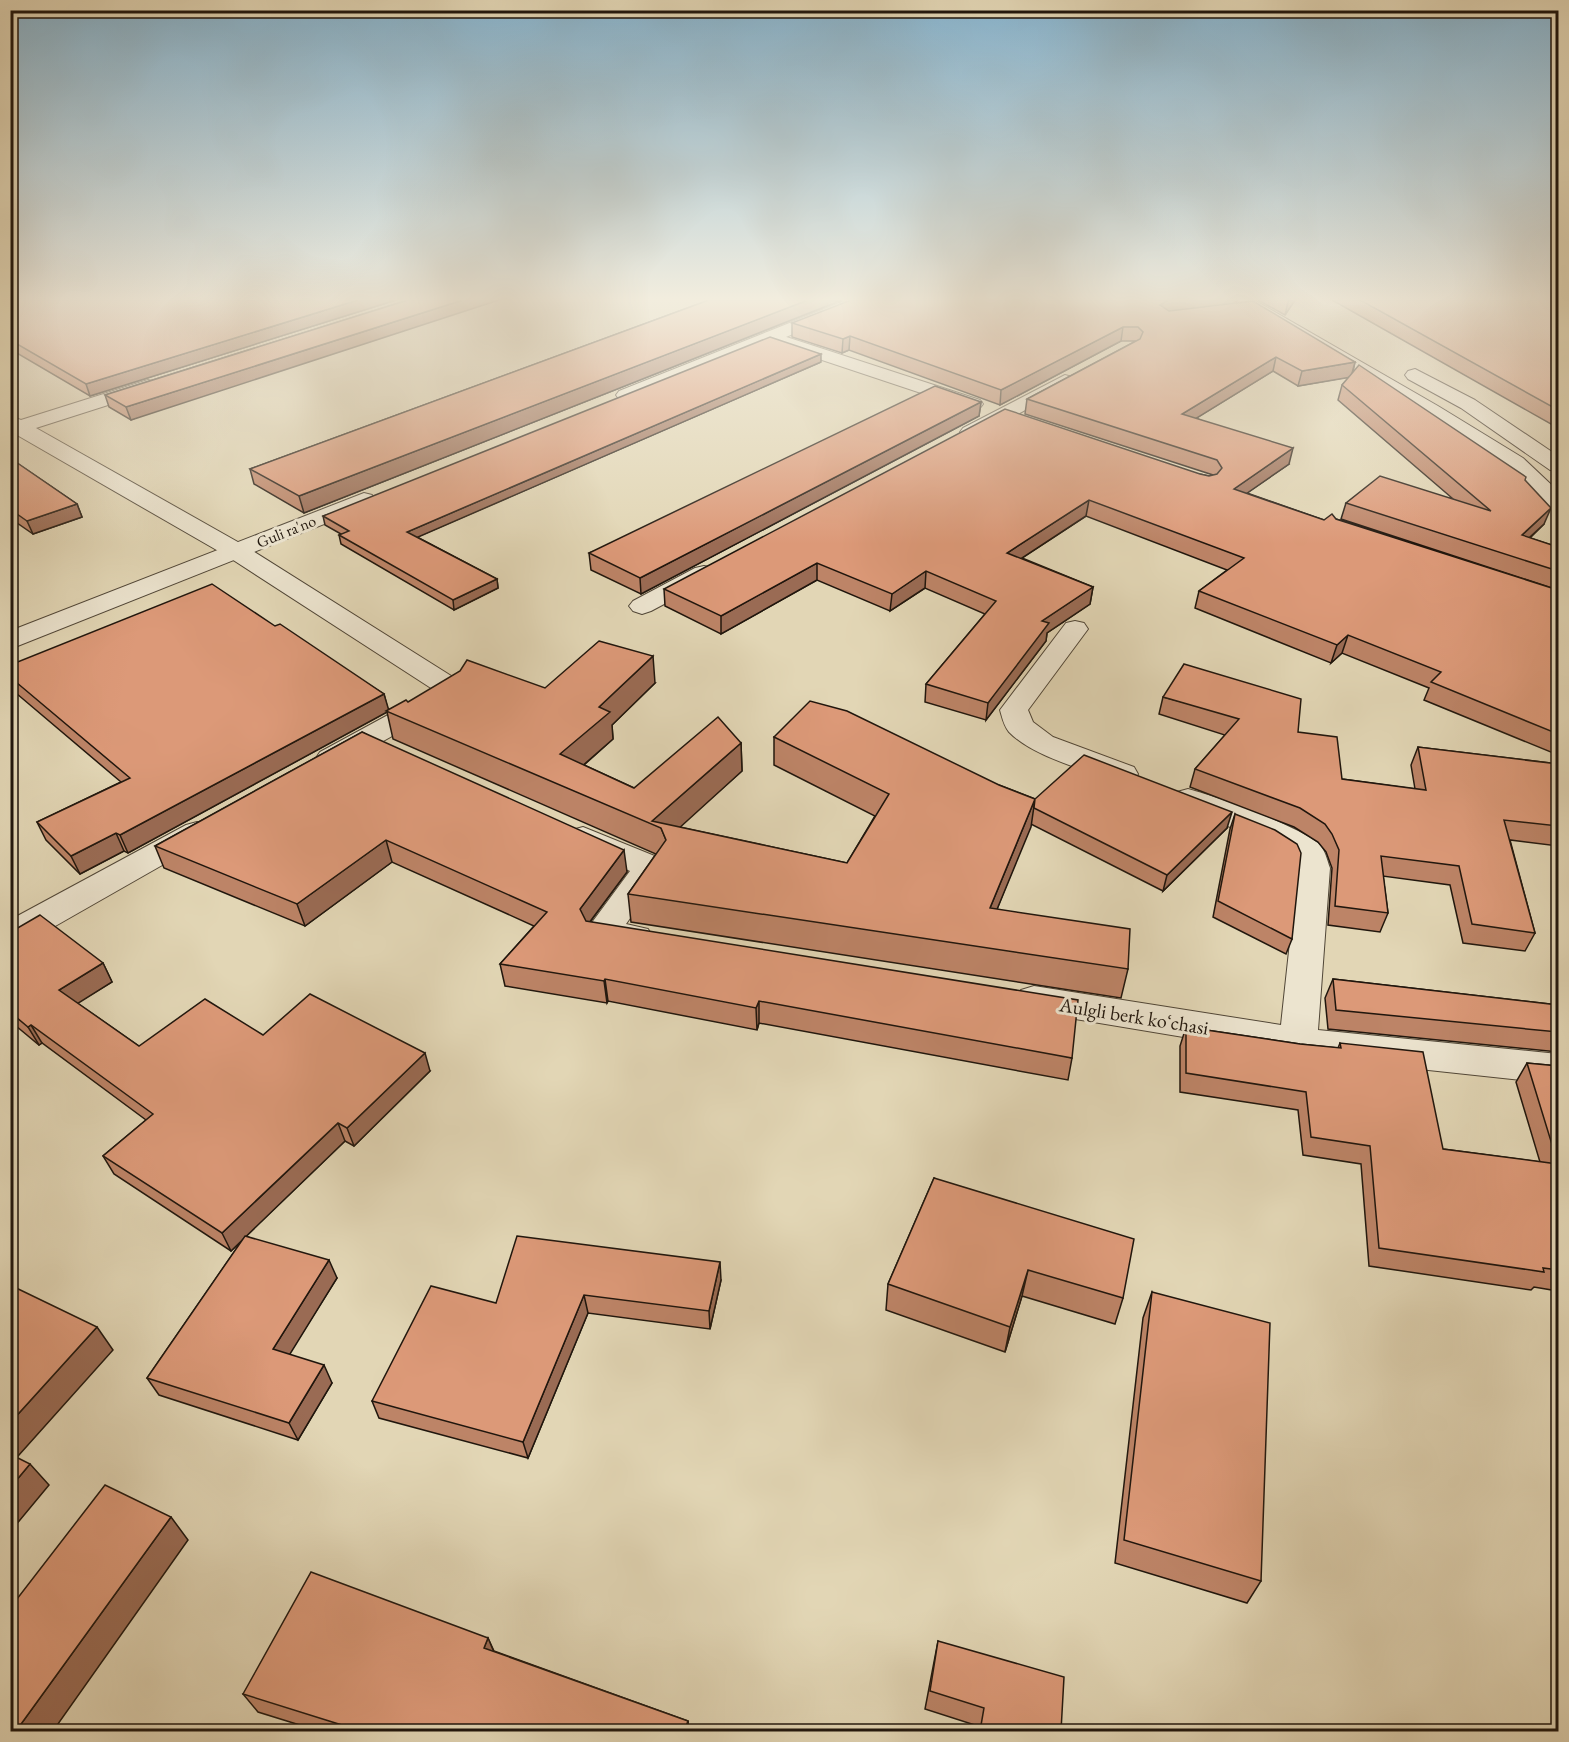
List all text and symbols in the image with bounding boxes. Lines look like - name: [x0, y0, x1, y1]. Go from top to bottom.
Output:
- street label: Guli ra'no: [253, 510, 319, 553]
- street label: Aulgli berk koʻchasi: [1057, 991, 1211, 1041]

